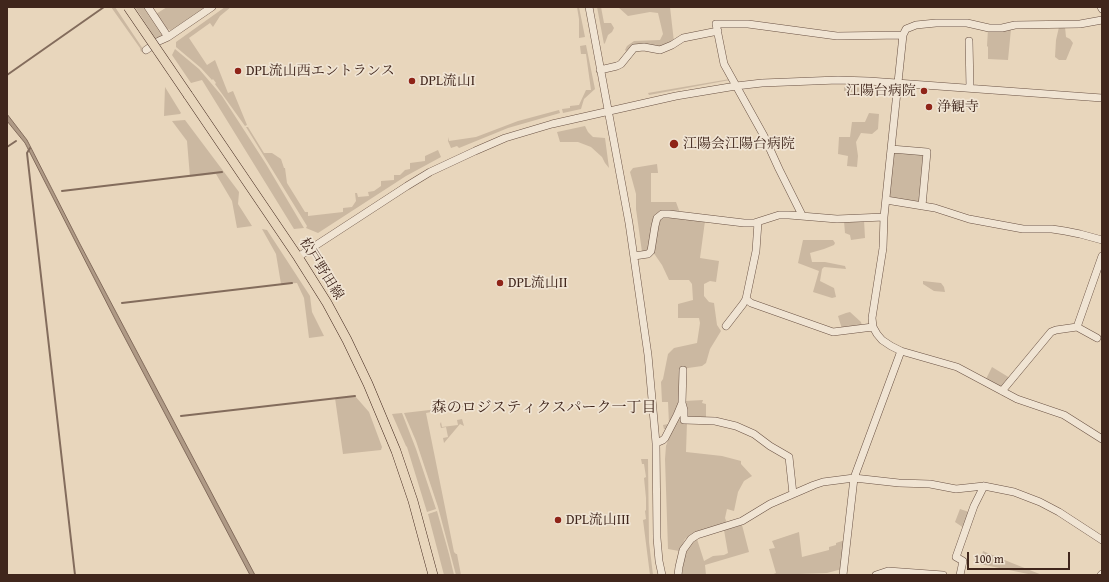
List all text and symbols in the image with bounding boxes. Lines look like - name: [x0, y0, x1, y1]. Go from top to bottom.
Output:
- place label: DPL流山西エントランス: [246, 63, 395, 79]
- marker: DPL流山西エントランス: [233, 66, 243, 76]
- place label: DPL流山I: [420, 73, 475, 89]
- marker: DPL流山I: [407, 76, 417, 86]
- place label: 江陽台病院: [846, 83, 916, 99]
- marker: 江陽台病院: [919, 86, 929, 96]
- place label: 浄観寺: [937, 99, 979, 115]
- marker: 浄観寺: [924, 102, 934, 112]
- place label: 江陽会江陽台病院: [683, 136, 795, 152]
- marker: 江陽会江陽台病院: [668, 138, 680, 150]
- street label: 松戸野田線: [295, 235, 347, 303]
- place label: DPL流山II: [508, 275, 567, 291]
- marker: DPL流山II: [495, 278, 505, 288]
- district label: 森のロジスティクスパーク一丁目: [432, 399, 656, 417]
- place label: DPL流山III: [566, 512, 630, 528]
- marker: DPL流山III: [553, 515, 563, 525]
- scale bar: [969, 544, 1072, 570]
- text: 100 m: [974, 550, 1004, 567]

